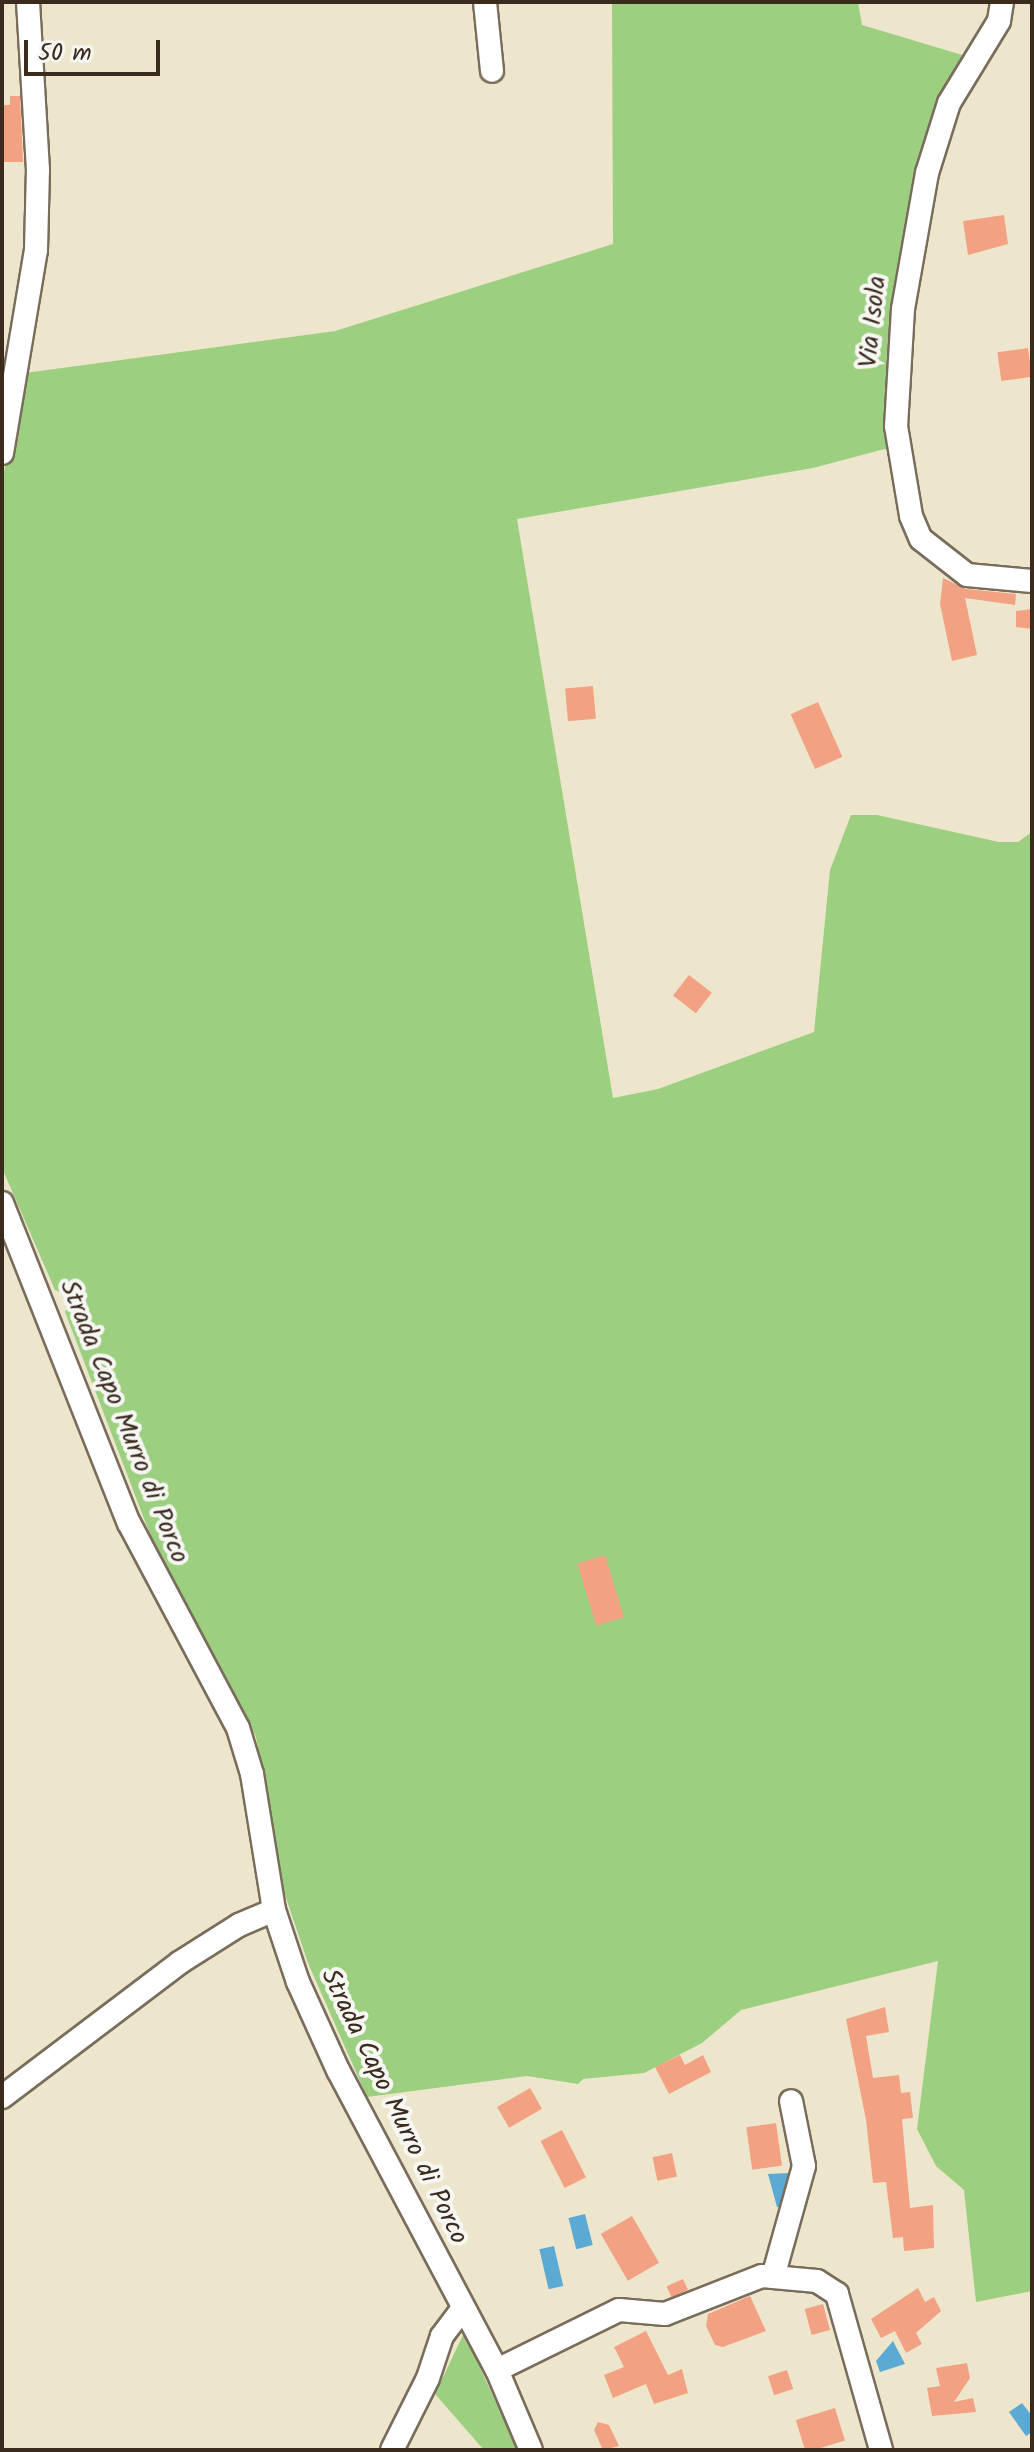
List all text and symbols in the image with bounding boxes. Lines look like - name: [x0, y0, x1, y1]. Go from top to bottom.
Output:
- scale bar: [28, 24, 164, 74]
- text: 50 m: [38, 34, 92, 73]
- street label: Via Isola: [854, 275, 894, 369]
- street label: Strada Capo Murro di Porco: [52, 1276, 194, 1568]
- street label: Strada Capo Murro di Porco: [313, 1964, 473, 2250]

